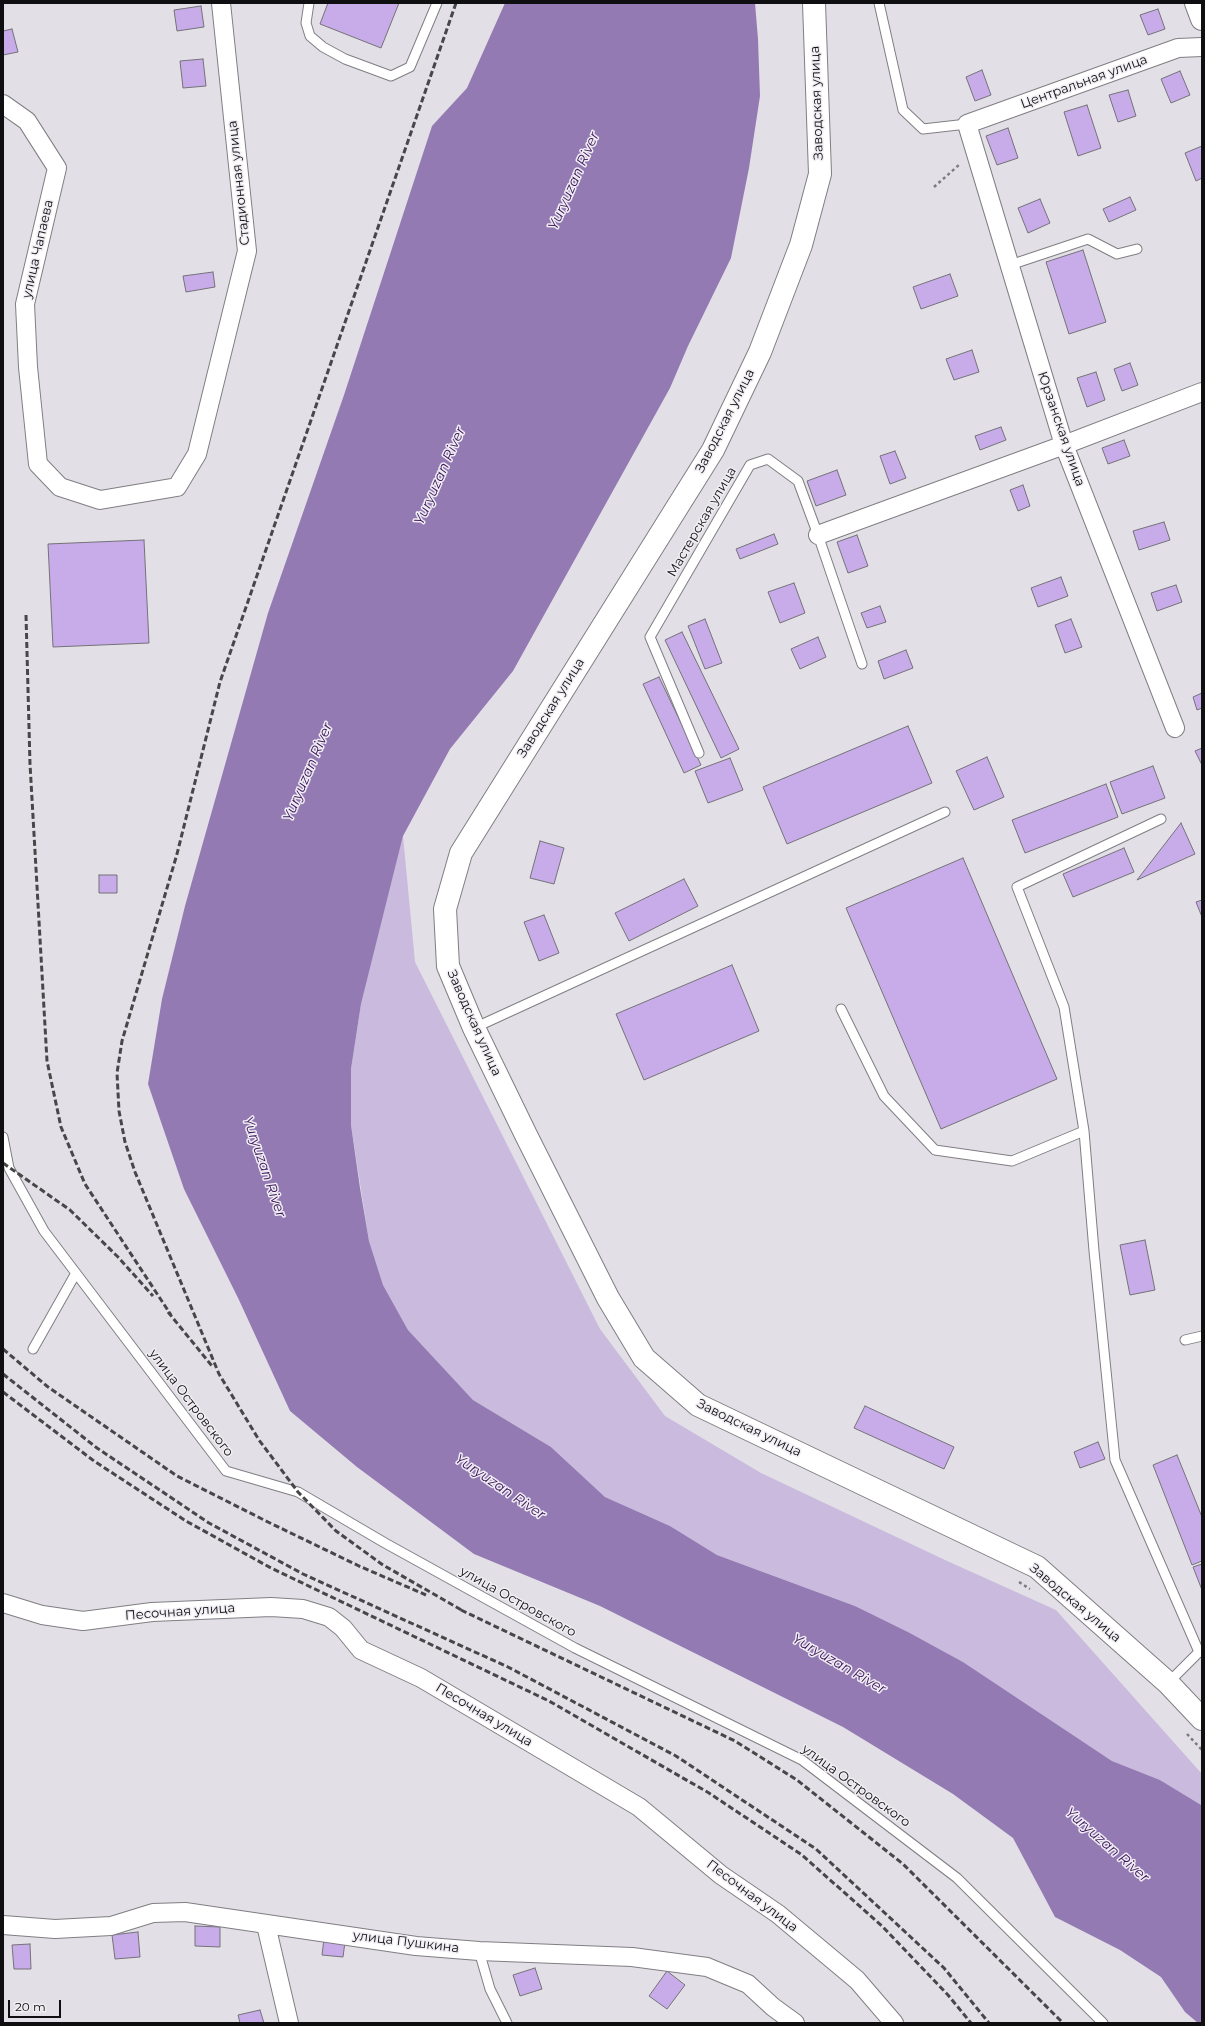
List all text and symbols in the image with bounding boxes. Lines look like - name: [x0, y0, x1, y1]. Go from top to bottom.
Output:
- street label: Заводская улица: [807, 46, 827, 160]
- street label: Центральная улица: [1019, 52, 1149, 112]
- street label: Стадионная улица: [225, 120, 253, 246]
- water label: Yuryuzan River: [545, 129, 603, 233]
- street label: улица Чапаева: [19, 198, 57, 300]
- street label: Заводская улица: [692, 366, 758, 476]
- street label: Юрзанская улица: [1034, 369, 1088, 489]
- water label: Yuryuzan River: [411, 424, 469, 528]
- street label: Мастерская улица: [664, 464, 740, 580]
- street label: Заводская улица: [514, 655, 588, 761]
- water label: Yuryuzan River: [280, 720, 336, 824]
- street label: Заводская улица: [444, 968, 504, 1078]
- water label: Yuryuzan River: [239, 1114, 289, 1220]
- street label: улица Островского: [145, 1346, 237, 1460]
- street label: Заводская улица: [694, 1396, 804, 1460]
- water label: Yuryuzan River: [452, 1451, 548, 1523]
- street label: Заводская улица: [1026, 1560, 1124, 1646]
- street label: улица Островского: [457, 1564, 579, 1640]
- street label: Песочная улица: [124, 1600, 236, 1624]
- water label: Yuryuzan River: [789, 1630, 889, 1698]
- street label: Песочная улица: [433, 1680, 535, 1750]
- street label: улица Островского: [799, 1741, 913, 1831]
- water label: Yuryuzan River: [1062, 1804, 1152, 1886]
- street label: Песочная улица: [703, 1857, 801, 1935]
- street label: улица Пушкина: [352, 1928, 460, 1956]
- scale bar: [10, 1992, 63, 2018]
- text: 20 m: [15, 1999, 46, 2014]

